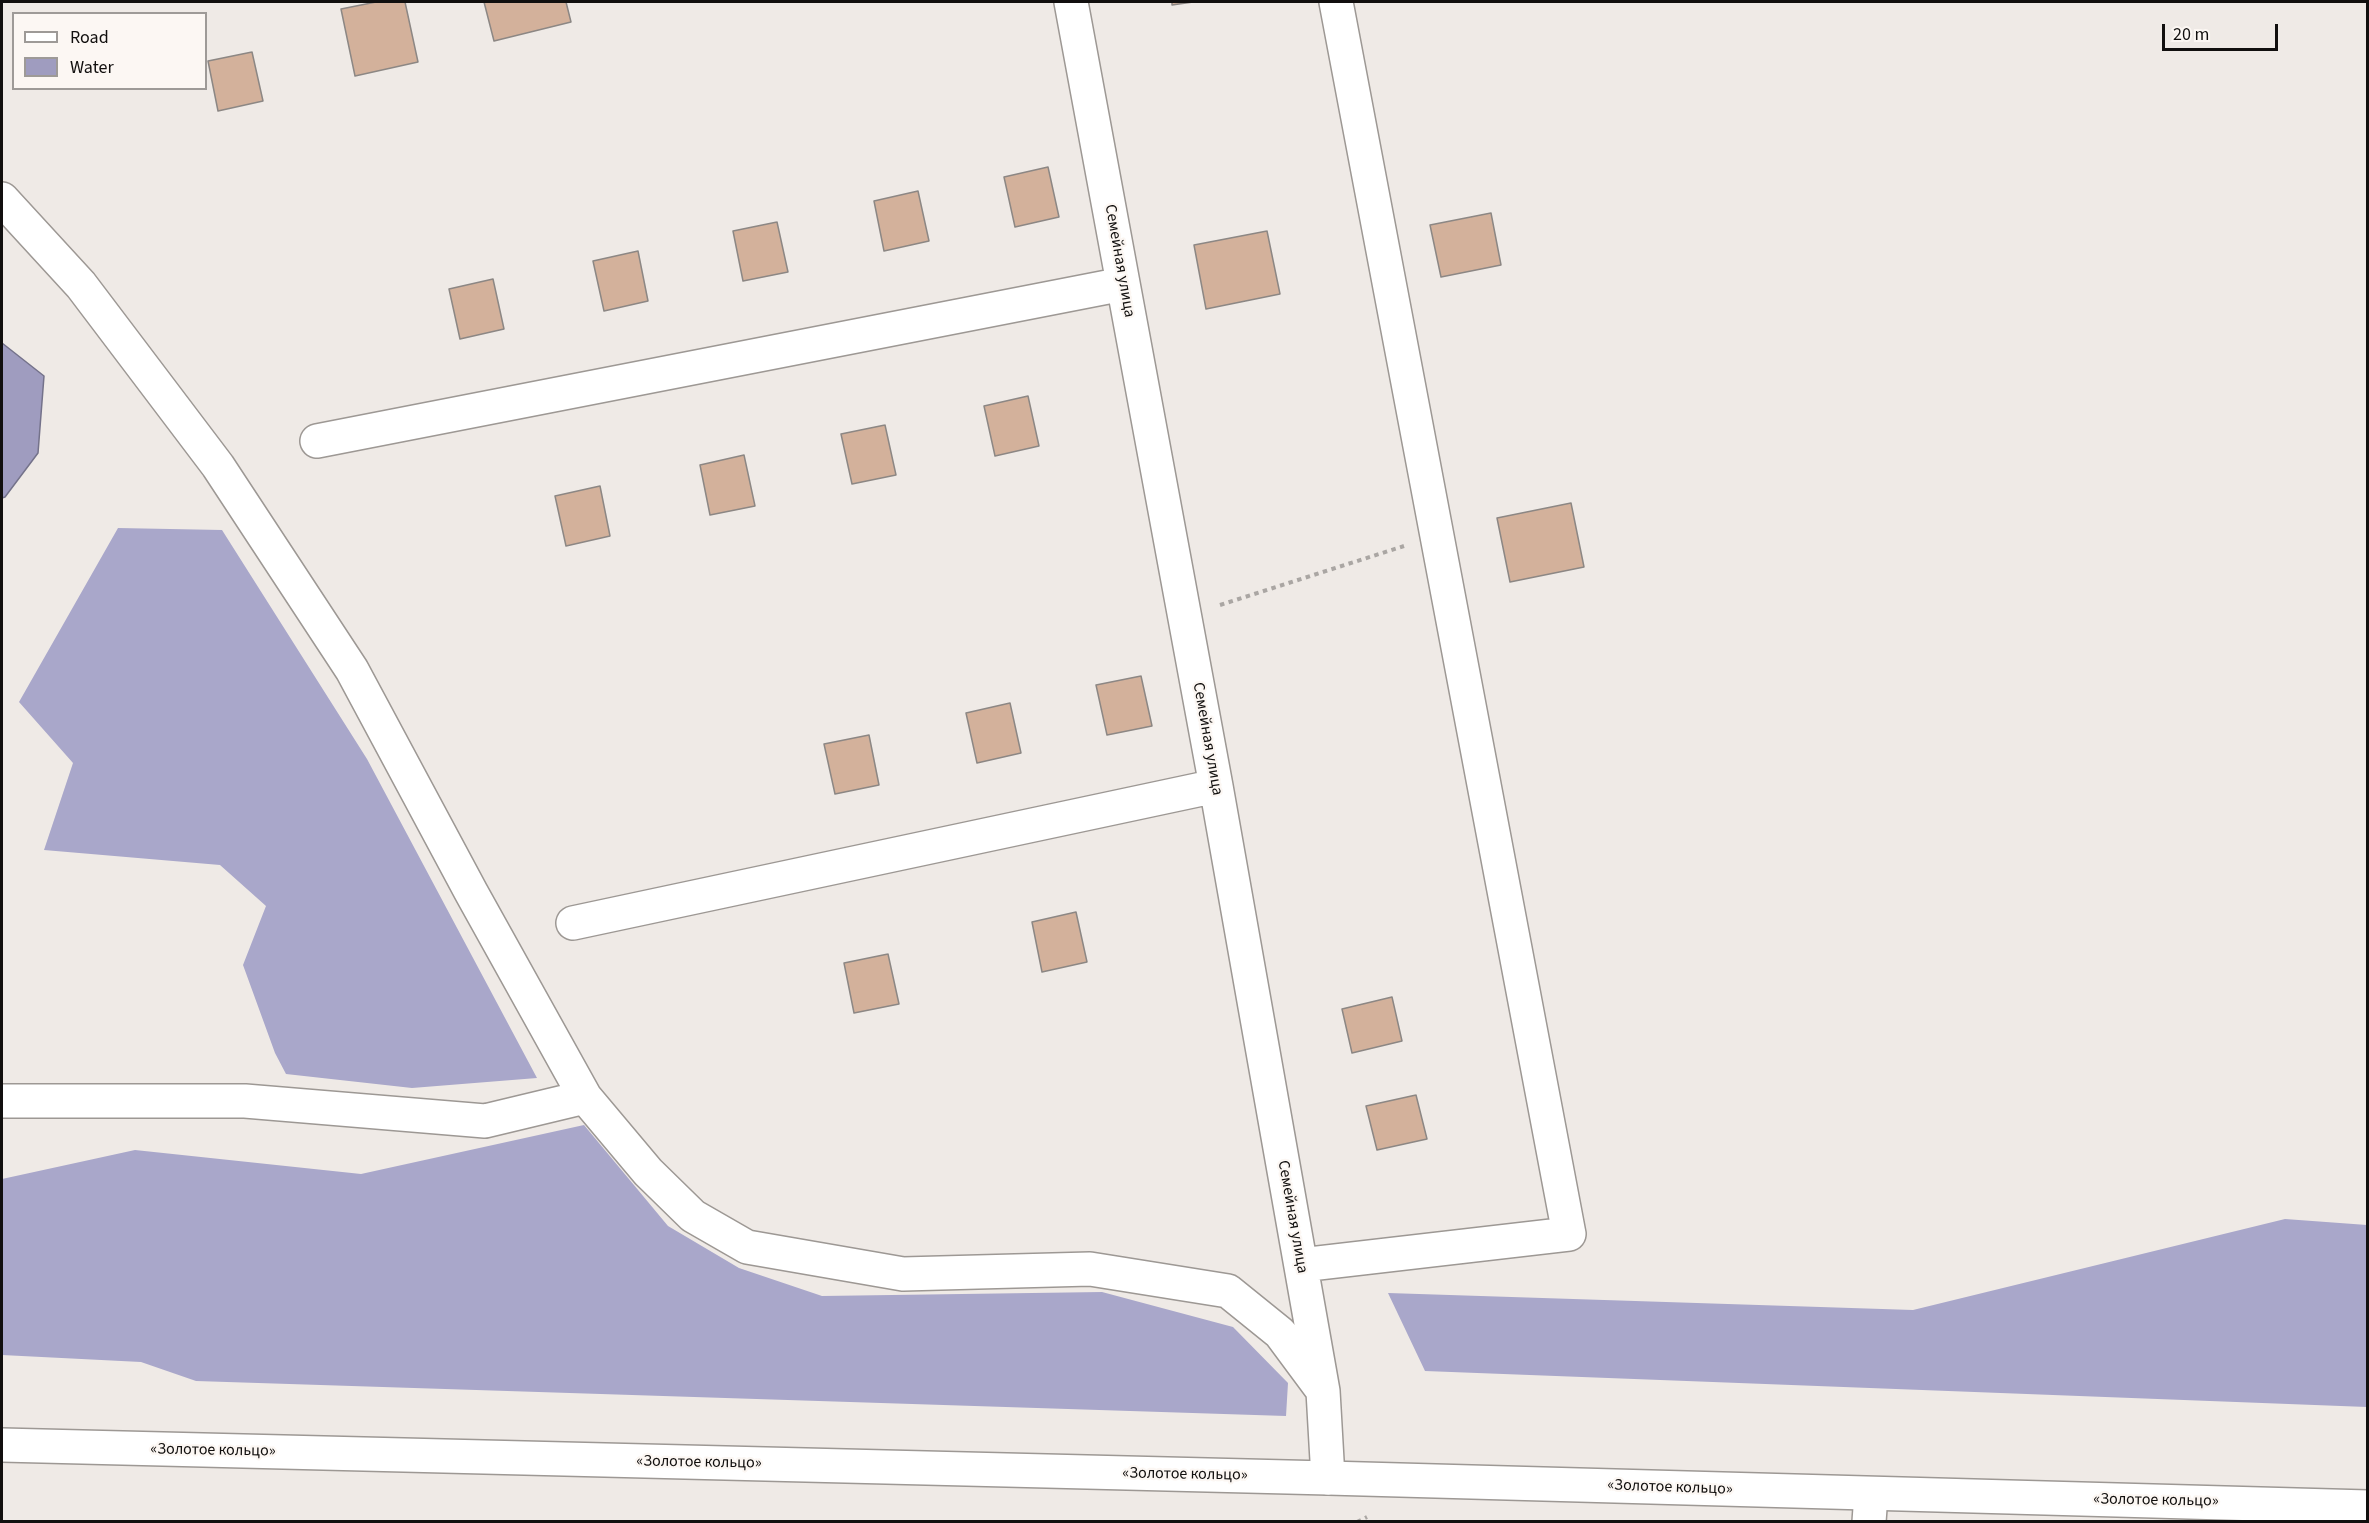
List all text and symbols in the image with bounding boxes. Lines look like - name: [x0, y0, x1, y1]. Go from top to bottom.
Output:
- legend: [12, 12, 207, 90]
- scale bar: [2165, 12, 2280, 50]
- text: 20 m: [2173, 22, 2209, 47]
- text: Road: [70, 25, 109, 50]
- text: Water: [70, 55, 114, 80]
- street label: Семейная улица: [1100, 203, 1138, 319]
- street label: Семейная улица: [1188, 681, 1226, 797]
- street label: Семейная улица: [1273, 1159, 1311, 1275]
- street label: «Золотое кольцо»: [150, 1440, 276, 1462]
- street label: «Золотое кольцо»: [636, 1452, 762, 1474]
- street label: «Золотое кольцо»: [1122, 1464, 1248, 1486]
- street label: «Золотое кольцо»: [1607, 1476, 1733, 1500]
- street label: «Золотое кольцо»: [2093, 1490, 2219, 1512]

